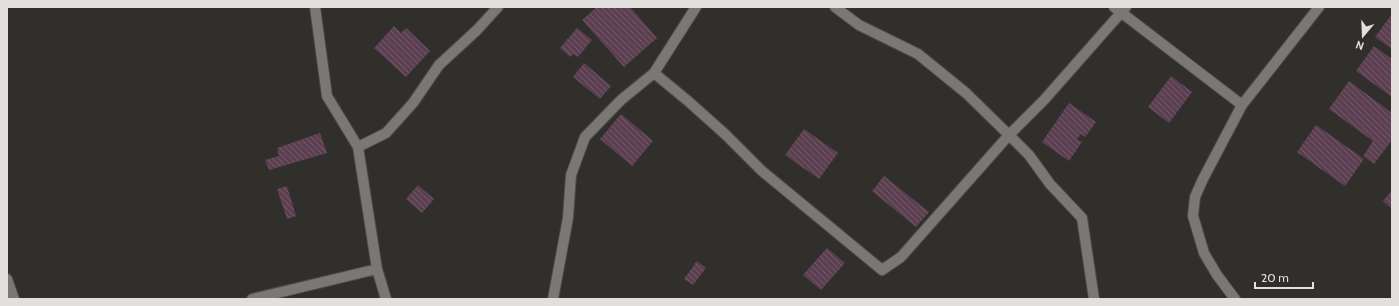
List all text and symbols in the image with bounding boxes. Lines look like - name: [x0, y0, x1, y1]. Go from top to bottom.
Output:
- north arrow: [1343, 16, 1383, 56]
- text: N: [1354, 38, 1366, 53]
- scale bar: [1255, 264, 1313, 290]
- text: 20 m: [1261, 270, 1289, 285]

